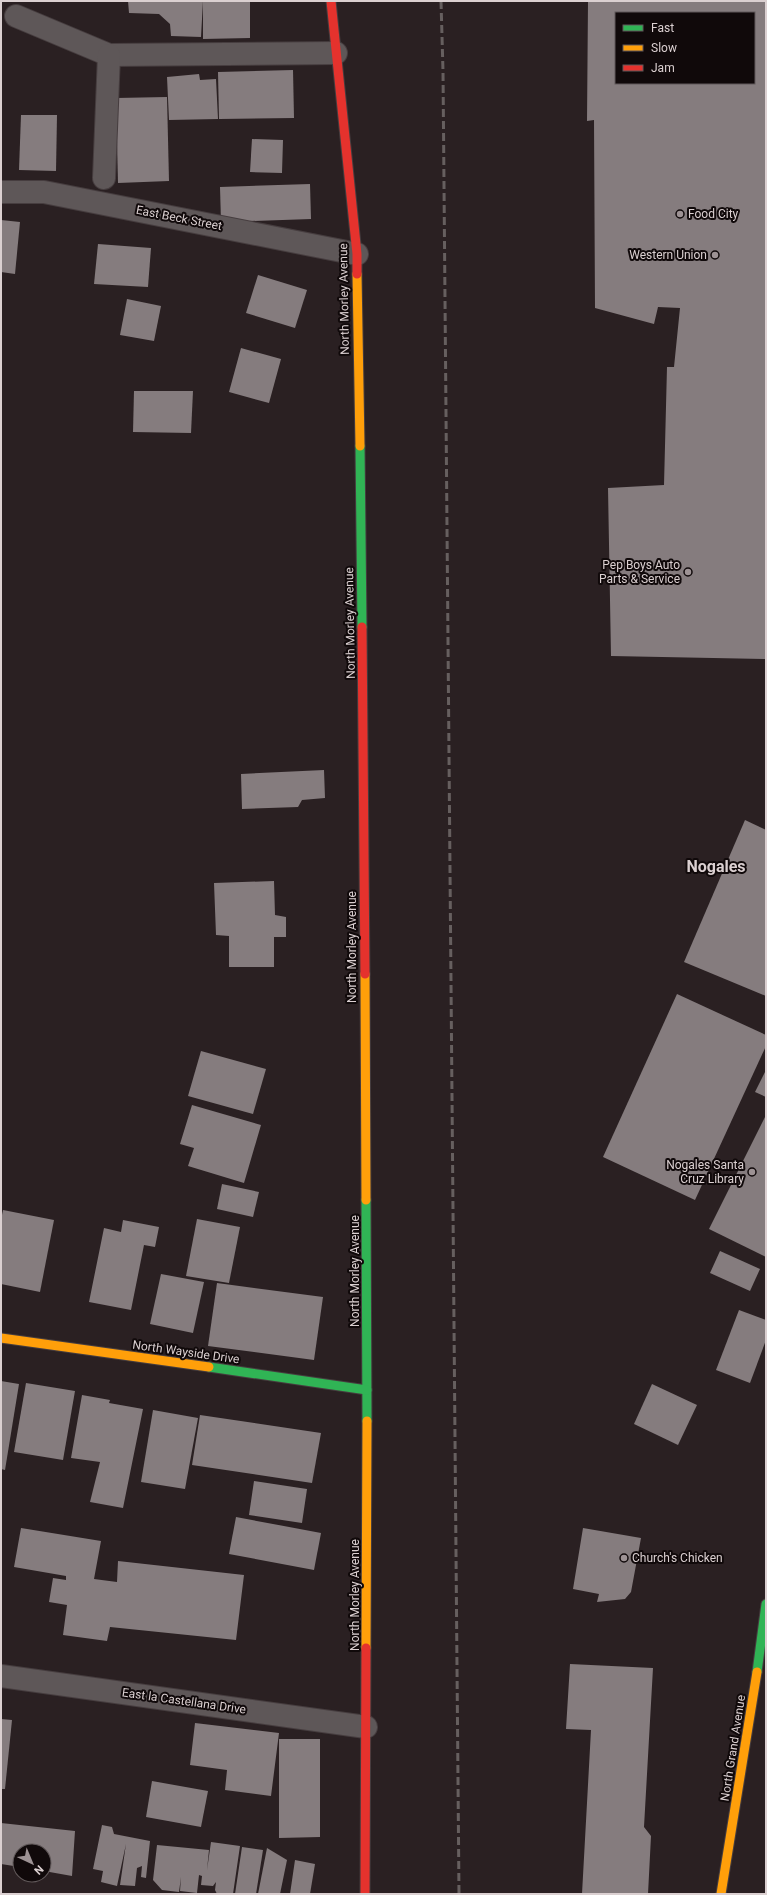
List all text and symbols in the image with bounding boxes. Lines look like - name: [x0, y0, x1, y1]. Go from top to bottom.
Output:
- legend: [615, 12, 755, 84]
- text: Fast: [651, 21, 674, 35]
- text: Slow: [651, 41, 677, 55]
- text: Jam: [651, 61, 675, 75]
- street label: East Beck Street: [135, 203, 223, 233]
- place label: Food City: [688, 207, 739, 221]
- marker: Food City: [675, 209, 685, 219]
- street label: North Morley Avenue: [336, 243, 352, 355]
- place label: Western Union: [629, 248, 707, 262]
- marker: Western Union: [710, 250, 720, 260]
- place label: Pep Boys Auto Parts & Service: [599, 558, 680, 586]
- street label: North Morley Avenue: [342, 567, 358, 679]
- marker: Pep Boys Auto Parts & Service: [683, 567, 693, 577]
- district label: Nogales: [686, 857, 746, 876]
- street label: North Morley Avenue: [345, 891, 359, 1003]
- place label: Nogales Santa Cruz Library: [666, 1158, 744, 1186]
- marker: Nogales Santa Cruz Library: [747, 1167, 757, 1177]
- street label: North Morley Avenue: [348, 1215, 362, 1327]
- street label: North Wayside Drive: [132, 1338, 240, 1366]
- street label: North Morley Avenue: [348, 1539, 362, 1651]
- place label: Church's Chicken: [632, 1551, 723, 1565]
- marker: Church's Chicken: [619, 1553, 629, 1563]
- street label: East la Castellana Drive: [121, 1685, 247, 1717]
- street label: North Grand Avenue: [718, 1694, 748, 1802]
- north arrow: [12, 1843, 52, 1883]
- text: N: [31, 1862, 46, 1877]

